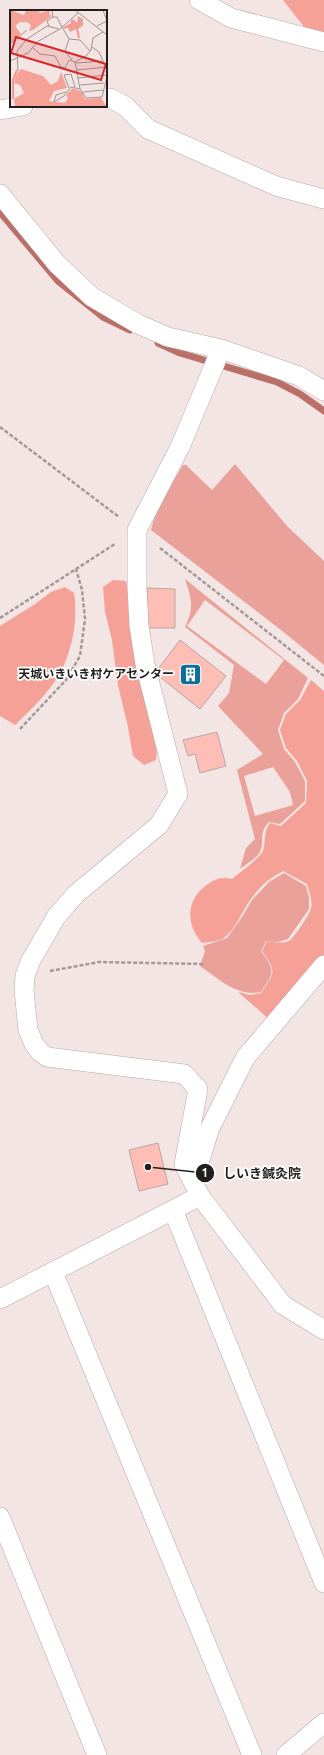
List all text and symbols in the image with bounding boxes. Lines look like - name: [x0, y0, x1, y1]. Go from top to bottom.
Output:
- inset map: [10, 10, 107, 107]
- building icon: 天城いきいき村ケアセンター: [177, 661, 203, 687]
- place label: 天城いきいき村ケアセンター: [18, 667, 174, 680]
- callout: しいき鍼灸院: [195, 1161, 309, 1186]
- text: 1: [202, 1166, 208, 1179]
- text: しいき鍼灸院: [223, 1166, 301, 1180]

